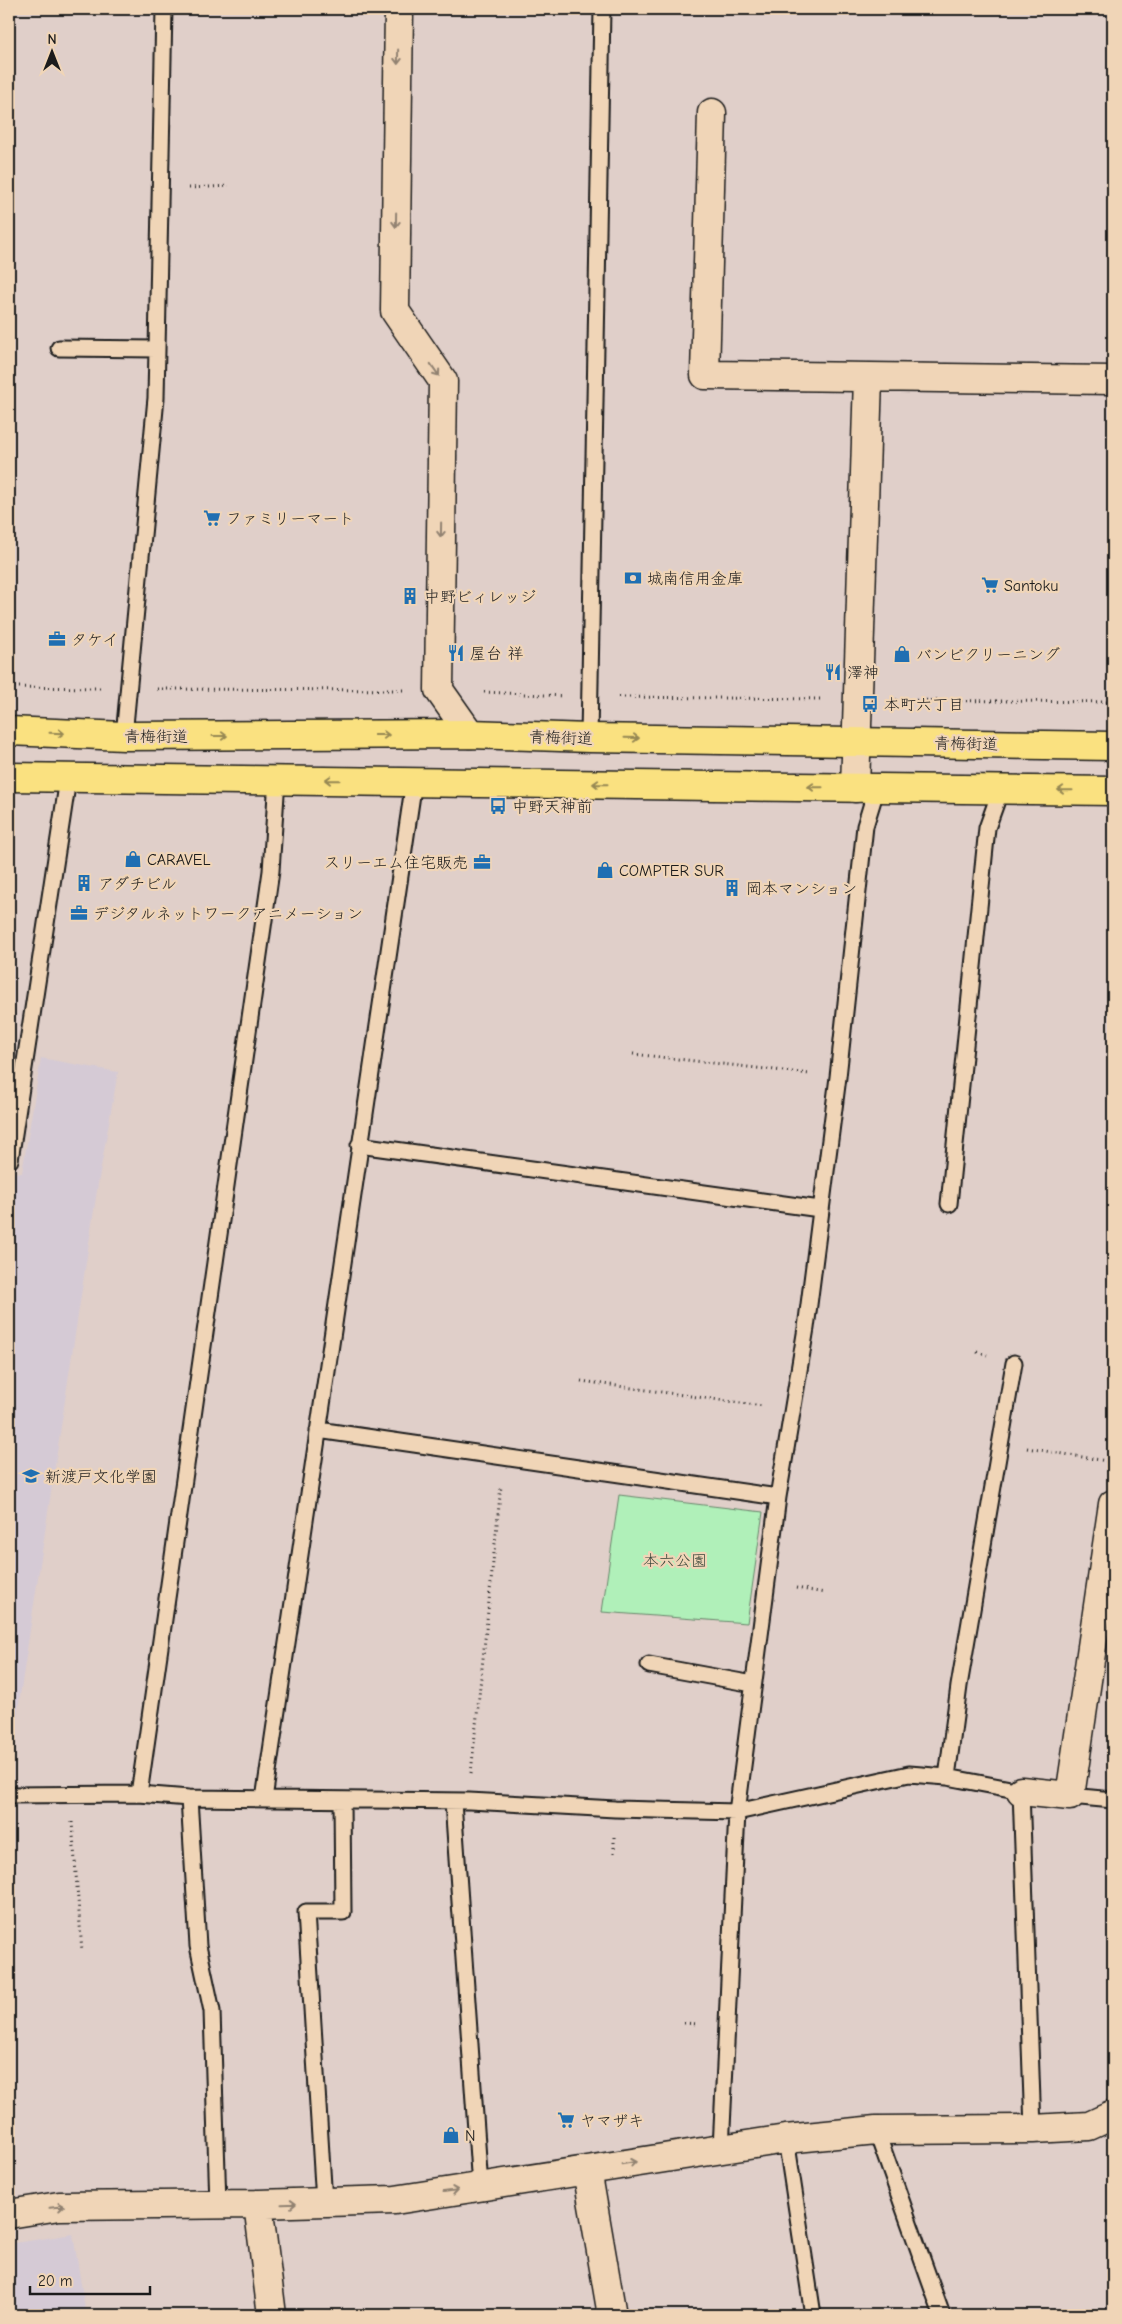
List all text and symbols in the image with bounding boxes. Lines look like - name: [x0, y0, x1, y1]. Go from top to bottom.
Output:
- north arrow: [28, 28, 78, 78]
- text: N: [47, 31, 57, 48]
- one-way arrow: [394, 49, 403, 65]
- one-way arrow: [391, 212, 401, 228]
- one-way arrow: [430, 363, 440, 377]
- supermarket icon: ファミリーマート: [202, 508, 222, 528]
- place label: ファミリーマート: [226, 510, 354, 528]
- one-way arrow: [436, 522, 446, 538]
- bank icon: 城南信用金庫: [623, 568, 643, 588]
- place label: 城南信用金庫: [647, 570, 743, 588]
- supermarket icon: Santoku: [980, 575, 1000, 595]
- place label: Santoku: [1004, 577, 1058, 595]
- building icon: 中野ビィレッジ: [400, 586, 420, 606]
- place label: 中野ビィレッジ: [424, 588, 536, 606]
- office icon: タケイ: [47, 629, 67, 649]
- place label: タケイ: [71, 631, 118, 649]
- restaurant icon: 屋台 祥: [446, 643, 466, 663]
- shop icon: バンビクリーニング: [892, 644, 912, 664]
- place label: 屋台 祥: [470, 645, 523, 663]
- place label: バンビクリーニング: [916, 646, 1060, 664]
- restaurant icon: 澤神: [823, 662, 843, 682]
- place label: 澤神: [847, 664, 879, 682]
- bus stop icon: 本町六丁目: [860, 694, 880, 714]
- place label: 本町六丁目: [884, 696, 964, 714]
- street label: 青梅街道: [124, 728, 188, 746]
- street label: 青梅街道: [529, 728, 593, 748]
- one-way arrow: [49, 729, 65, 738]
- one-way arrow: [374, 730, 390, 740]
- one-way arrow: [212, 731, 228, 740]
- one-way arrow: [624, 734, 640, 743]
- street label: 青梅街道: [934, 734, 998, 754]
- one-way arrow: [324, 775, 340, 785]
- one-way arrow: [592, 779, 608, 789]
- one-way arrow: [807, 782, 823, 792]
- one-way arrow: [1057, 785, 1073, 795]
- bus stop icon: 中野天神前: [488, 796, 508, 816]
- place label: 中野天神前: [512, 798, 592, 816]
- shop icon: CARAVEL: [123, 849, 143, 869]
- place label: CARAVEL: [147, 851, 211, 869]
- office icon: スリーエム住宅販売: [472, 852, 492, 872]
- place label: スリーエム住宅販売: [324, 854, 468, 872]
- shop icon: COMPTER SUR: [595, 860, 615, 880]
- place label: COMPTER SUR: [619, 862, 724, 880]
- building icon: アダチビル: [74, 873, 94, 893]
- place label: アダチビル: [98, 875, 177, 893]
- building icon: 岡本マンション: [722, 878, 742, 898]
- place label: 岡本マンション: [746, 880, 857, 898]
- office icon: デジタルネットワークアニメーション: [69, 903, 89, 923]
- place label: デジタルネットワークアニメーション: [93, 905, 363, 923]
- school or university icon: 新渡戸文化学園: [21, 1466, 41, 1486]
- place label: 新渡戸文化学園: [45, 1468, 157, 1486]
- park label: 本六公園: [643, 1552, 707, 1570]
- supermarket icon: ヤマザキ: [556, 2110, 576, 2130]
- place label: ヤマザキ: [580, 2112, 644, 2130]
- shop icon: N: [441, 2125, 461, 2145]
- place label: N: [465, 2127, 476, 2145]
- one-way arrow: [621, 2158, 637, 2168]
- one-way arrow: [443, 2186, 459, 2196]
- one-way arrow: [281, 2199, 297, 2208]
- one-way arrow: [49, 2202, 65, 2212]
- scale bar: [30, 2264, 150, 2296]
- text: 20 m: [38, 2272, 72, 2290]

